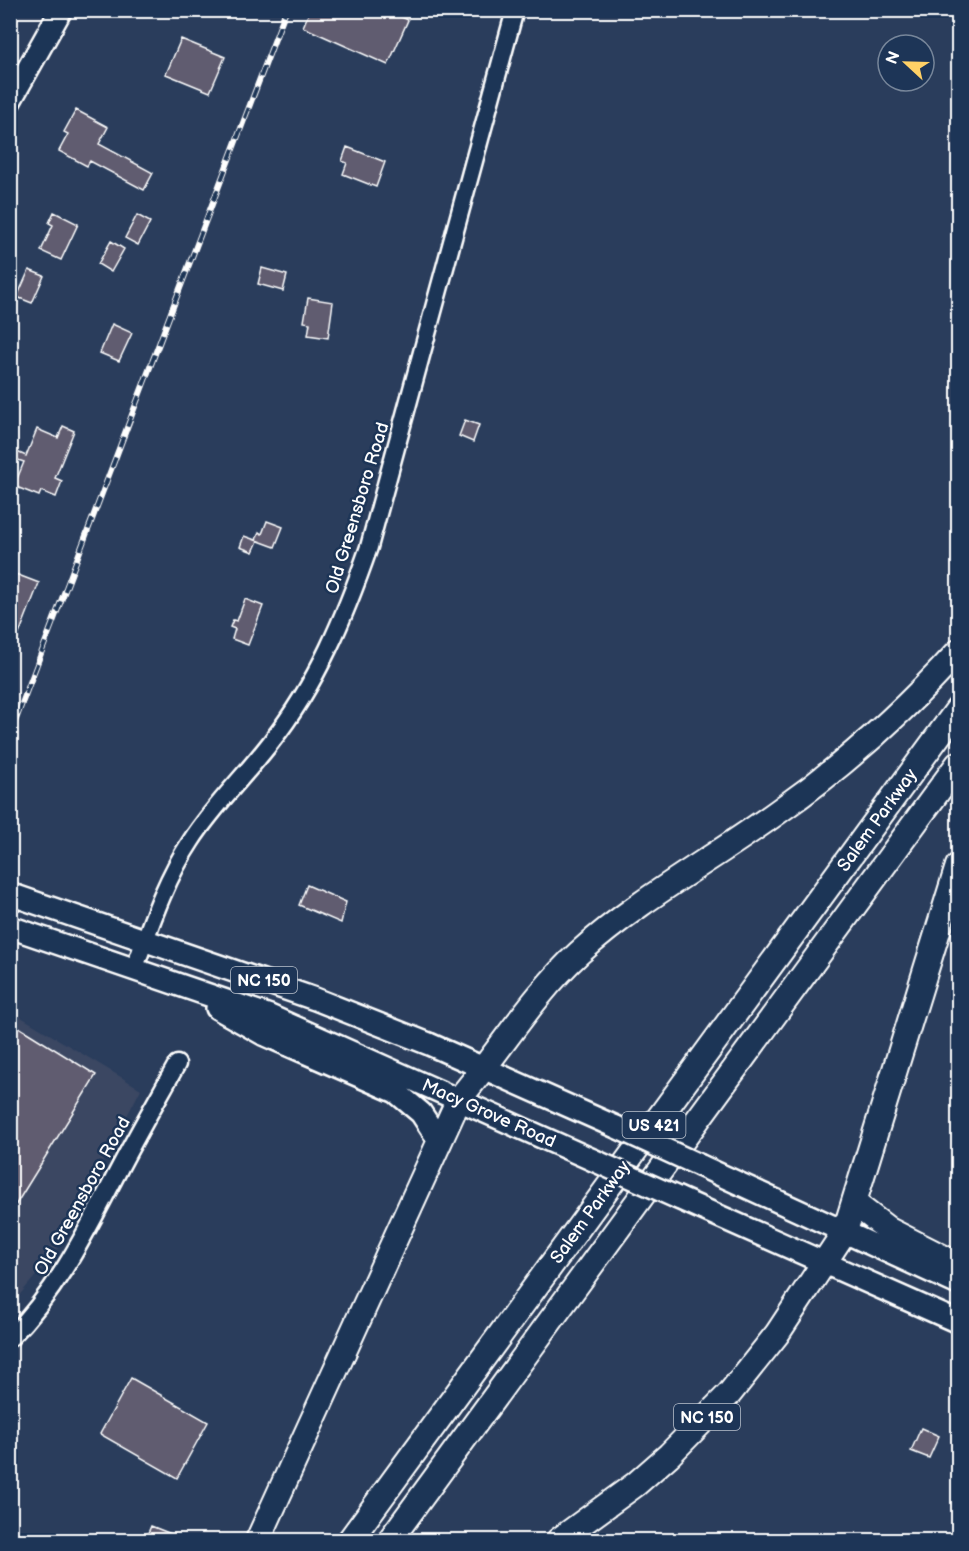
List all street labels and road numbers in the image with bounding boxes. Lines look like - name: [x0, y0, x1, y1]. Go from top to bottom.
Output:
- street label: Old Greensboro Road: [321, 420, 394, 596]
- street label: Salem Parkway: [833, 764, 922, 876]
- road number: NC 150: [231, 967, 297, 993]
- street label: Macy Grove Road: [419, 1075, 559, 1152]
- road number: US 421: [622, 1112, 686, 1138]
- street label: Old Greensboro Road: [30, 1113, 135, 1279]
- street label: Salem Parkway: [546, 1156, 635, 1268]
- road number: NC 150: [674, 1404, 740, 1430]

